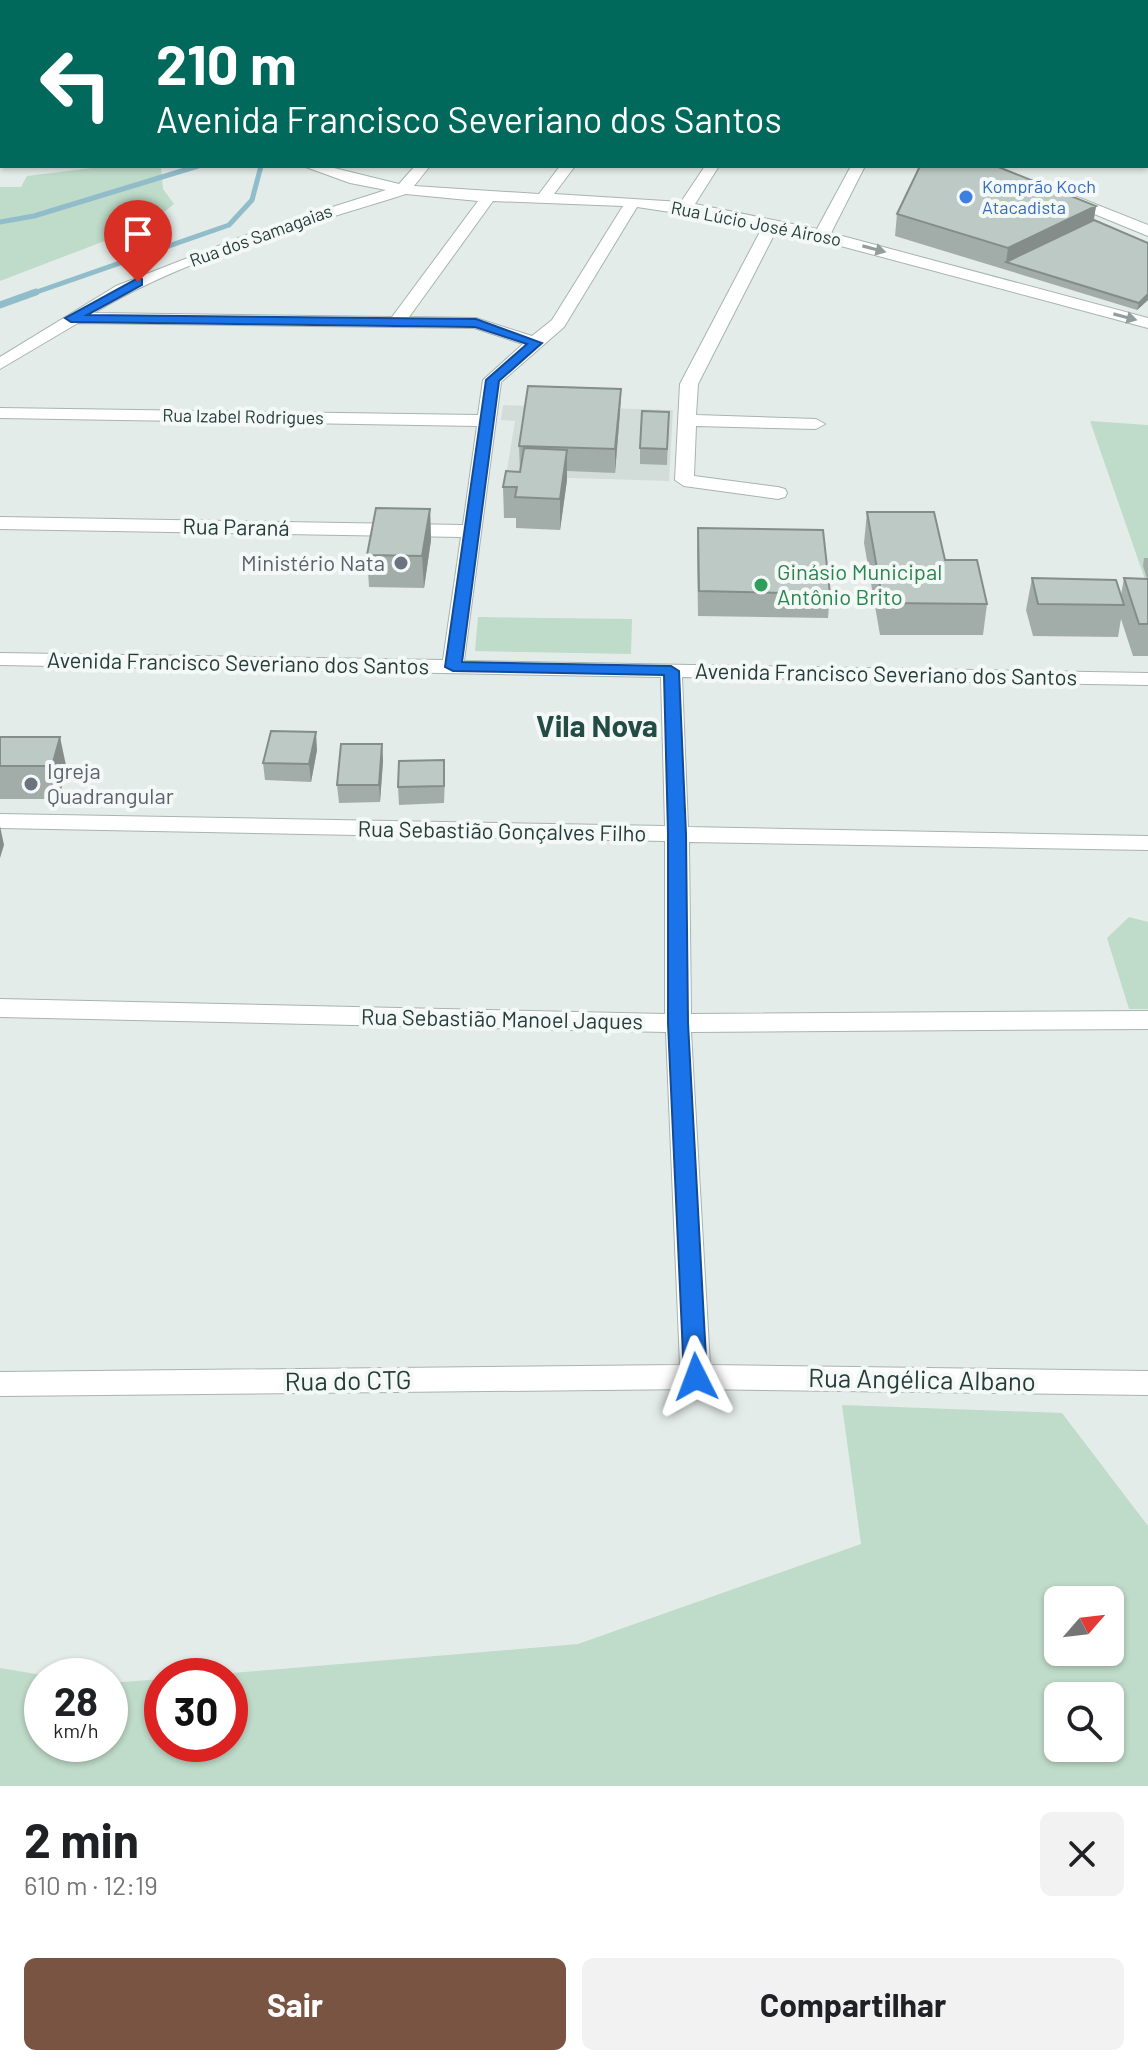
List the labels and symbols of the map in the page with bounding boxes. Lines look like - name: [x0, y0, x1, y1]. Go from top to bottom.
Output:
- place label: Komprão Koch Atacadista: [982, 175, 1096, 218]
- marker: Komprão Koch Atacadista: [957, 188, 975, 206]
- street label: Rua Lúcio José Airoso: [669, 196, 843, 250]
- street label: Rua dos Samagaias: [186, 199, 335, 271]
- pin: [104, 200, 172, 282]
- one-way arrow: [862, 244, 887, 256]
- one-way arrow: [1113, 311, 1138, 323]
- street label: Rua Izabel Rodrigues: [162, 404, 324, 428]
- street label: Rua Paraná: [182, 512, 290, 540]
- place label: Ministério Nata: [241, 549, 385, 575]
- marker: Ministério Nata: [392, 554, 410, 572]
- place label: Ginásio Municipal Antônio Brito: [777, 558, 942, 609]
- marker: Ginásio Municipal Antônio Brito: [752, 576, 770, 594]
- street label: Avenida Francisco Severiano dos Santos: [47, 646, 429, 678]
- street label: Avenida Francisco Severiano dos Santos: [695, 657, 1077, 689]
- district label: Vila Nova: [536, 707, 658, 743]
- place label: Igreja Quadrangular: [47, 757, 174, 808]
- marker: Igreja Quadrangular: [22, 775, 40, 793]
- street label: Rua Sebastião Gonçalves Filho: [357, 814, 647, 846]
- street label: Rua Sebastião Manoel Jaques: [361, 1003, 643, 1033]
- position arrow: [654, 1335, 738, 1419]
- street label: Rua Angélica Albano: [808, 1361, 1036, 1396]
- street label: Rua do CTG: [284, 1363, 412, 1396]
- north arrow: [1044, 1586, 1124, 1666]
- speed limit sign: 30: [144, 1658, 248, 1762]

